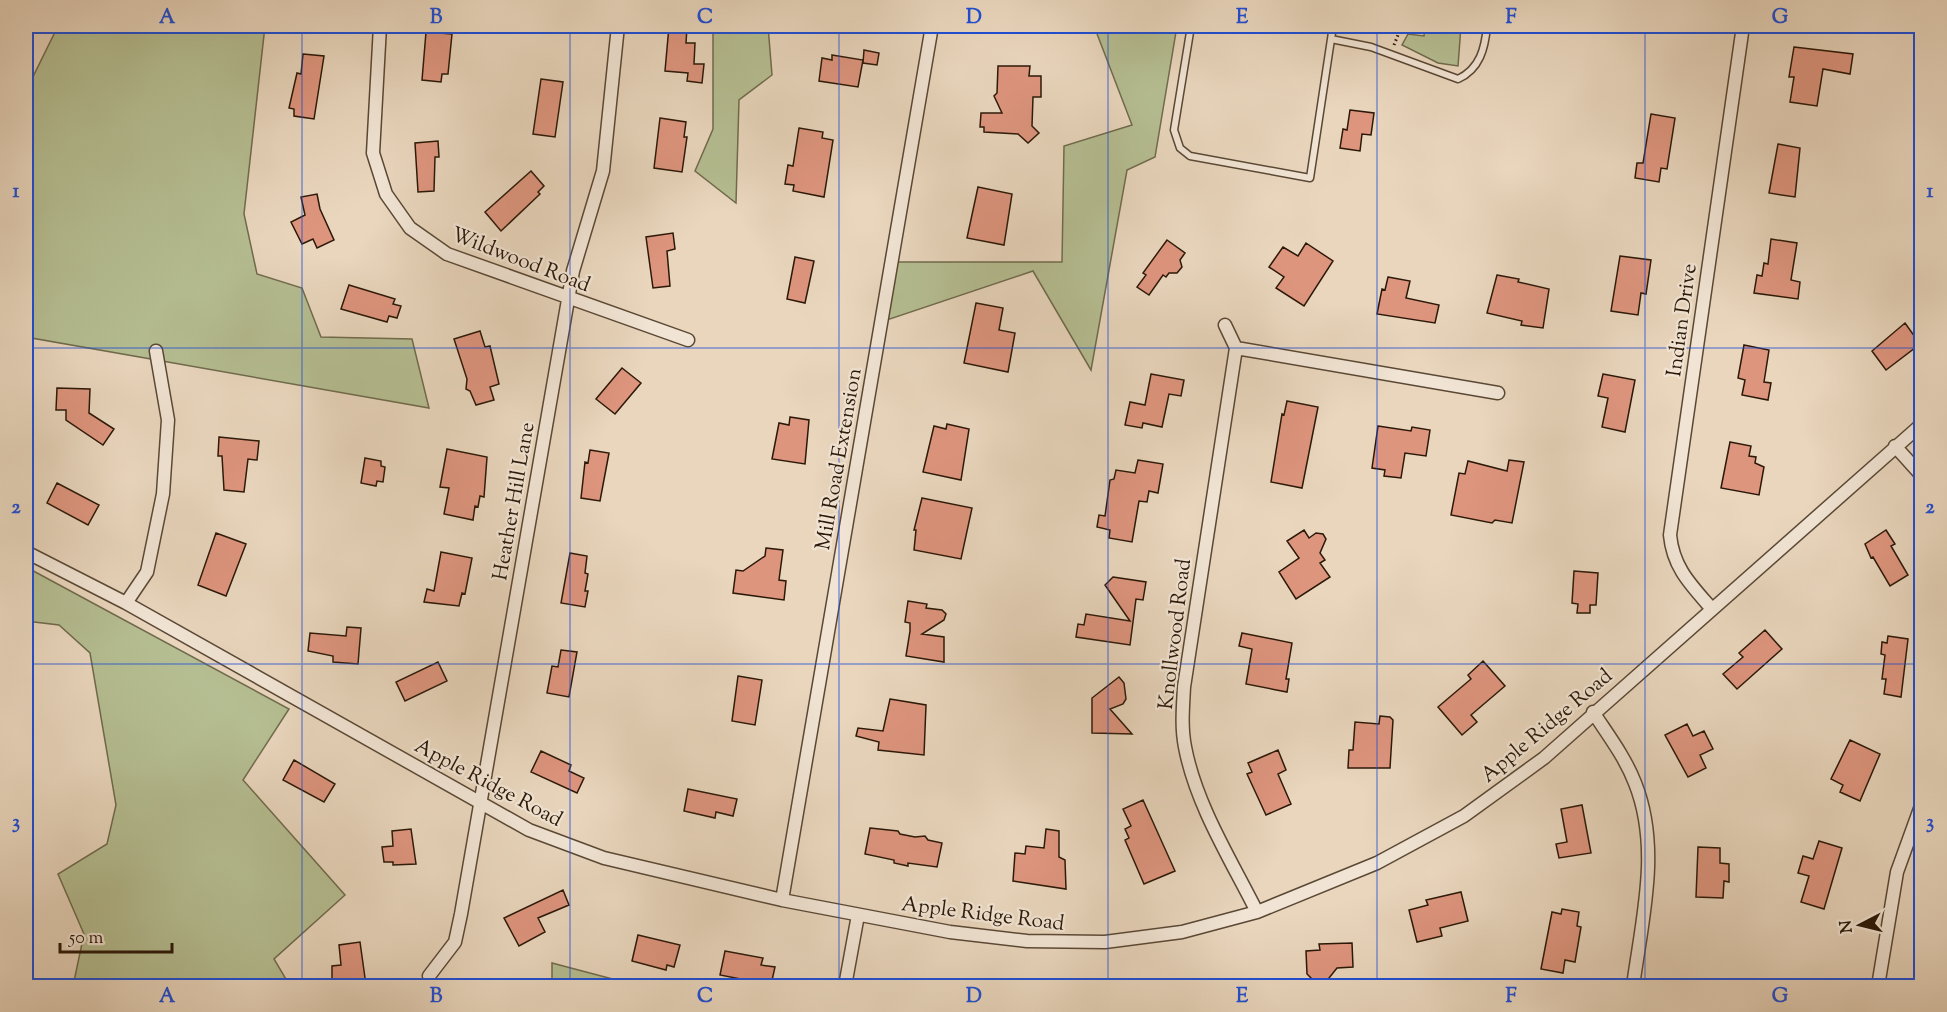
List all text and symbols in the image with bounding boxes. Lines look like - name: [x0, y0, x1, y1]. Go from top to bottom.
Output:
- text: A: [159, 4, 176, 33]
- text: B: [430, 4, 443, 33]
- text: C: [697, 4, 713, 33]
- text: D: [966, 4, 982, 33]
- text: E: [1236, 4, 1249, 33]
- text: F: [1505, 4, 1517, 33]
- text: G: [1772, 4, 1789, 33]
- text: 1: [13, 178, 20, 207]
- text: 1: [1927, 178, 1934, 207]
- street label: Wildwood Road: [446, 221, 594, 301]
- street label: Indian Drive: [1660, 262, 1706, 379]
- street label: Mill Road Extension: [809, 366, 871, 553]
- street label: Heather Hill Lane: [486, 420, 544, 583]
- text: 2: [11, 494, 21, 523]
- text: 2: [1925, 494, 1935, 523]
- street label: Knollwood Road: [1152, 557, 1200, 711]
- street label: Apple Ridge Road: [1475, 662, 1620, 791]
- street label: Apple Ridge Road: [409, 732, 568, 836]
- text: 3: [12, 809, 20, 838]
- text: 3: [1926, 809, 1934, 838]
- street label: Apple Ridge Road: [900, 890, 1066, 940]
- north arrow: [1830, 895, 1890, 955]
- scale bar: [60, 916, 172, 954]
- text: N: [1835, 919, 1860, 934]
- text: 50 m: [68, 926, 104, 952]
- text: A: [159, 983, 176, 1012]
- text: B: [430, 983, 443, 1012]
- text: C: [697, 983, 713, 1012]
- text: D: [966, 983, 982, 1012]
- text: E: [1236, 983, 1249, 1012]
- text: F: [1505, 983, 1517, 1012]
- text: G: [1772, 983, 1789, 1012]

